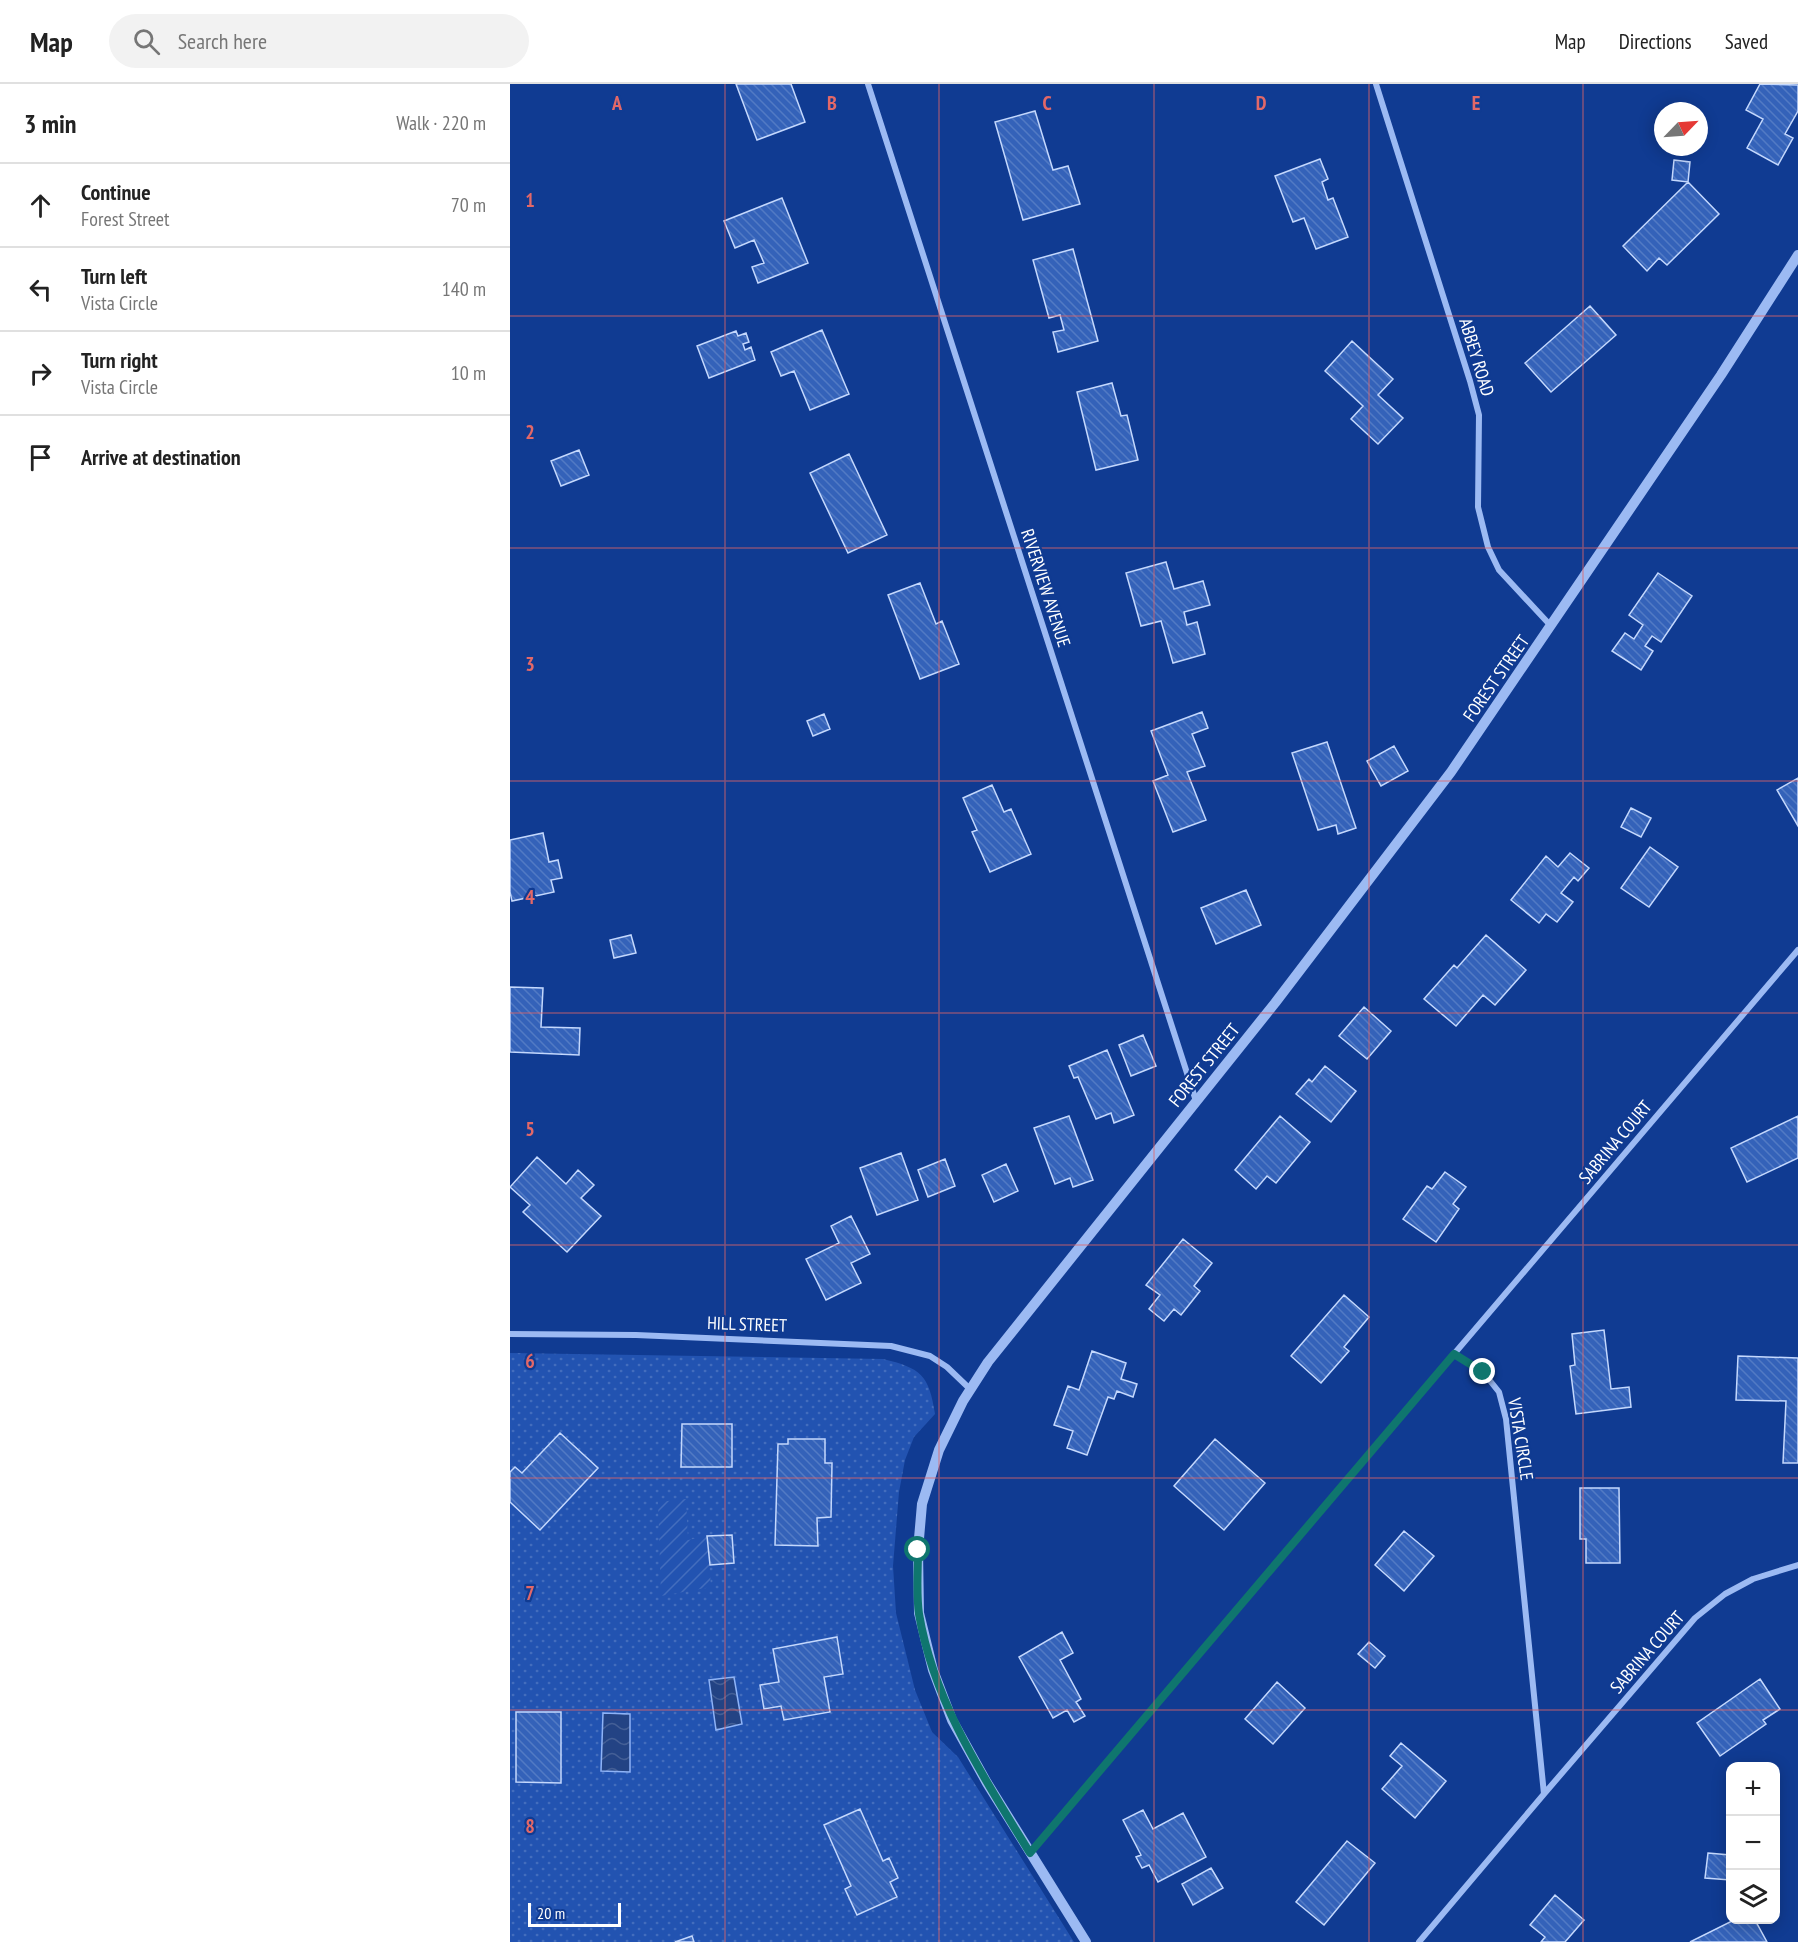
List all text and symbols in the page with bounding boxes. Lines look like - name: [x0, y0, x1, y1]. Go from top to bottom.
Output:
- search box: [109, 14, 529, 68]
- text: Map: [30, 23, 73, 60]
- icon: search: [130, 25, 163, 58]
- text: Search here: [178, 27, 267, 55]
- text: Map: [1555, 28, 1586, 55]
- text: Directions: [1619, 28, 1692, 55]
- text: Saved: [1725, 28, 1768, 55]
- text: A: [611, 90, 623, 116]
- text: B: [827, 90, 837, 116]
- text: C: [1042, 90, 1052, 116]
- text: D: [1256, 90, 1267, 116]
- text: E: [1472, 90, 1480, 116]
- north arrow: [1654, 102, 1708, 156]
- text: 3 min: [24, 107, 77, 140]
- text: Walk · 220 m: [396, 110, 486, 136]
- text: Continue: [81, 178, 151, 206]
- text: 1: [525, 187, 535, 213]
- icon: ahead: [24, 189, 57, 222]
- text: 70 m: [451, 192, 486, 218]
- text: Forest Street: [81, 206, 170, 232]
- text: Turn left: [81, 262, 147, 290]
- icon: left: [24, 273, 57, 306]
- text: 140 m: [442, 276, 486, 302]
- text: Vista Circle: [81, 290, 158, 316]
- street label: ABBEY ROAD: [1454, 315, 1500, 399]
- text: Turn right: [81, 346, 158, 374]
- icon: right: [24, 357, 57, 390]
- text: 10 m: [451, 360, 486, 386]
- text: Vista Circle: [81, 374, 158, 400]
- text: 2: [525, 419, 535, 445]
- icon: arrive: [24, 441, 57, 474]
- text: Arrive at destination: [81, 443, 241, 471]
- street label: RIVERVIEW AVENUE: [1016, 526, 1076, 650]
- street label: FOREST STREET: [1458, 630, 1534, 726]
- text: 3: [525, 651, 535, 677]
- text: 4: [525, 884, 535, 910]
- street label: FOREST STREET: [1163, 1019, 1245, 1111]
- street label: SABRINA COURT: [1573, 1096, 1657, 1188]
- text: 5: [525, 1116, 535, 1142]
- street label: HILL STREET: [707, 1311, 787, 1337]
- text: 6: [525, 1348, 535, 1374]
- route end: [1469, 1358, 1495, 1384]
- street label: VISTA CIRCLE: [1503, 1395, 1539, 1482]
- route start: [904, 1536, 930, 1562]
- text: 7: [525, 1580, 535, 1606]
- street label: SABRINA COURT: [1605, 1606, 1689, 1698]
- map controls: [1726, 1762, 1780, 1924]
- button: +: [1726, 1762, 1780, 1816]
- text: 8: [525, 1813, 535, 1839]
- button: −: [1726, 1816, 1780, 1870]
- button: layers: [1726, 1870, 1780, 1924]
- scale bar: [528, 1900, 621, 1928]
- text: 20 m: [537, 1903, 565, 1923]

